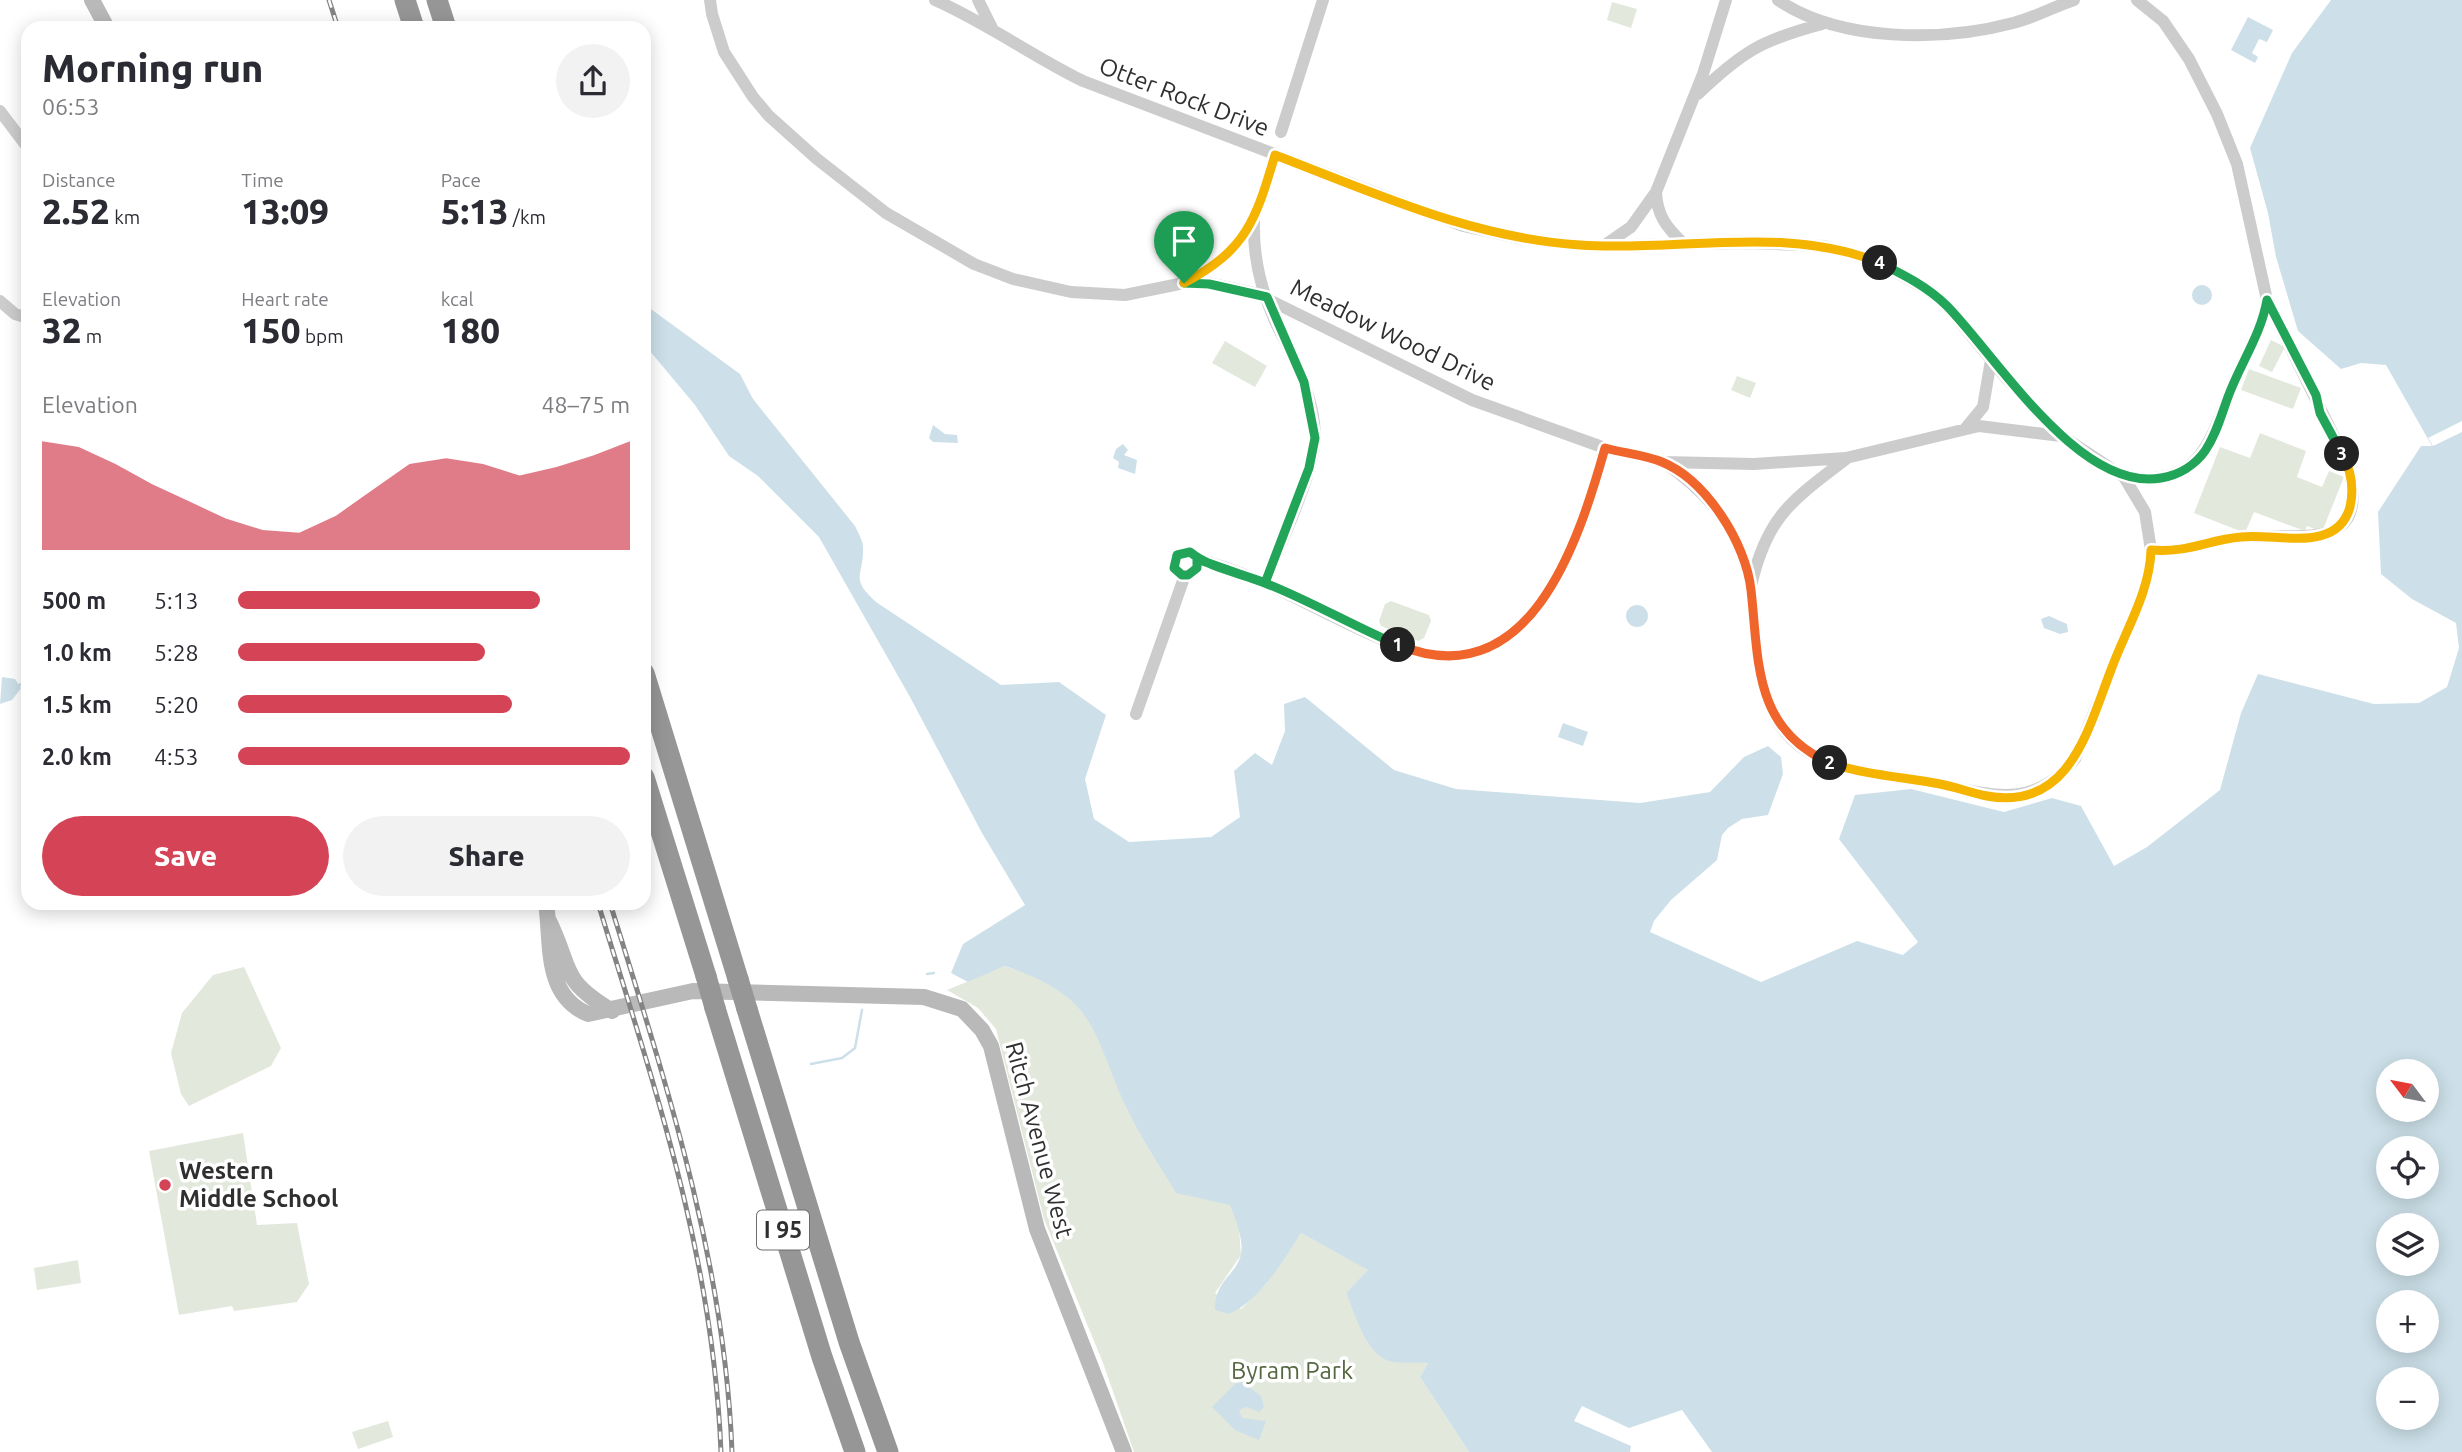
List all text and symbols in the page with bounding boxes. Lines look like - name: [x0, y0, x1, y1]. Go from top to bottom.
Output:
- button: share: [556, 44, 630, 118]
- text: Morning run: [42, 47, 263, 89]
- street label: Otter Rock Drive: [1095, 52, 1273, 141]
- text: 06:53: [42, 94, 100, 119]
- text: Distance: [42, 169, 116, 191]
- text: Time: [241, 169, 284, 191]
- text: Pace: [441, 169, 481, 191]
- text: 2.52: [42, 191, 110, 231]
- text: 13:09: [241, 191, 329, 231]
- text: 5:13: [441, 191, 509, 231]
- text: km: [110, 206, 140, 228]
- text: /km: [509, 206, 546, 228]
- pin: [1154, 211, 1214, 283]
- icon: arrive: [1165, 222, 1203, 260]
- pin: 4: [1862, 246, 1898, 280]
- text: 4: [1874, 251, 1885, 273]
- street label: Meadow Wood Drive: [1286, 273, 1500, 396]
- text: Elevation: [42, 288, 121, 310]
- text: Heart rate: [241, 288, 329, 310]
- text: kcal: [441, 288, 473, 310]
- text: 32: [42, 310, 81, 350]
- text: 150: [241, 310, 301, 350]
- text: 180: [441, 310, 500, 350]
- text: m: [81, 325, 102, 347]
- text: bpm: [301, 325, 344, 347]
- text: Elevation: [42, 392, 138, 417]
- text: 48–75 m: [542, 392, 630, 417]
- pin: 3: [2324, 436, 2360, 472]
- text: 3: [2336, 442, 2347, 464]
- text: 500 m: [42, 588, 106, 613]
- text: 5:13: [154, 588, 199, 613]
- pin: 1: [1380, 628, 1416, 662]
- text: 1: [1392, 633, 1403, 655]
- text: 1.0 km: [42, 640, 112, 665]
- text: 5:28: [154, 640, 199, 665]
- text: 1.5 km: [42, 692, 112, 717]
- text: 5:20: [154, 692, 199, 717]
- text: 2.0 km: [42, 744, 112, 769]
- text: 4:53: [154, 744, 199, 769]
- pin: 2: [1812, 746, 1848, 780]
- text: 2: [1824, 751, 1835, 773]
- button: Save: [42, 816, 329, 896]
- button: Share: [343, 816, 630, 896]
- street label: Ritch Avenue West: [1000, 1039, 1079, 1241]
- north arrow: [2376, 1059, 2440, 1122]
- map controls: [2376, 1059, 2439, 1430]
- button: locate: [2376, 1136, 2439, 1199]
- place label: Western Middle School: [179, 1157, 338, 1212]
- marker: Western Middle School: [157, 1177, 173, 1193]
- road number: I 95: [757, 1210, 809, 1250]
- button: layers: [2376, 1213, 2439, 1276]
- button: +: [2376, 1290, 2439, 1353]
- park label: Byram Park: [1231, 1357, 1353, 1384]
- button: −: [2376, 1367, 2439, 1430]

